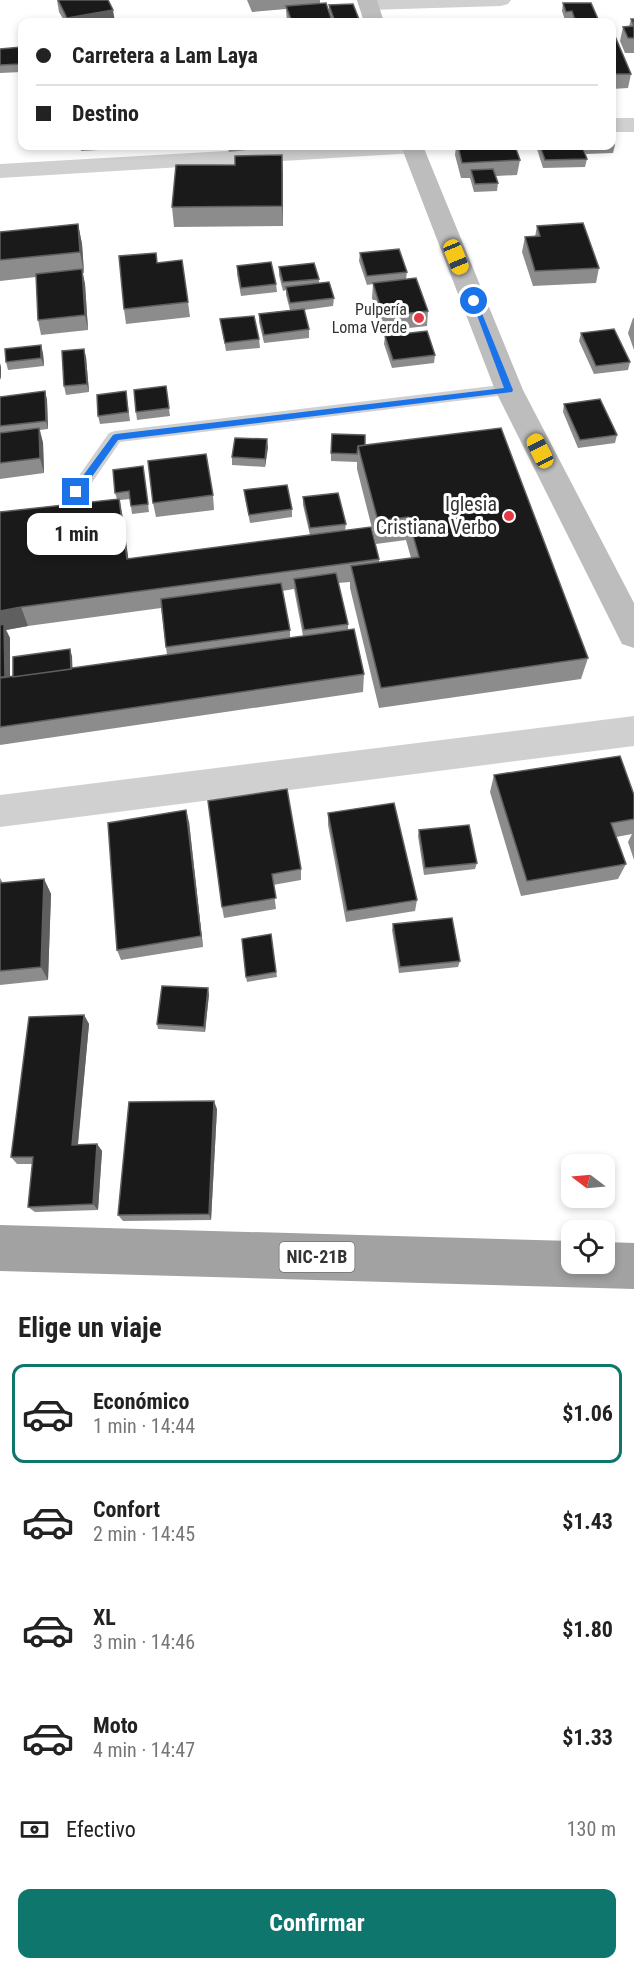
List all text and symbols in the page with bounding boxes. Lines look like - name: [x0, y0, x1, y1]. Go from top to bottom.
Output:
- text: Carretera a Lam Laya: [72, 43, 258, 68]
- text: Destino: [72, 101, 139, 126]
- car: [441, 237, 471, 277]
- route start: [460, 287, 487, 314]
- place label: Pulpería Loma Verde: [332, 300, 407, 337]
- marker: Pulpería Loma Verde: [412, 311, 426, 325]
- car: [524, 431, 556, 471]
- route end: [62, 478, 89, 505]
- place label: Iglesia Cristiana Verbo: [376, 492, 497, 539]
- marker: Iglesia Cristiana Verbo: [502, 509, 516, 523]
- callout: 1 min: [26, 513, 125, 555]
- text: 1 min: [54, 522, 99, 546]
- north arrow: [561, 1154, 615, 1208]
- map controls: [561, 1154, 615, 1274]
- button: locate: [561, 1220, 615, 1274]
- road number: NIC-21B: [280, 1242, 354, 1272]
- text: Elige un viaje: [18, 1312, 162, 1344]
- icon: car: [21, 1387, 75, 1441]
- text: Económico: [93, 1389, 189, 1414]
- text: $1.06: [562, 1401, 613, 1426]
- text: 1 min · 14:44: [93, 1414, 195, 1438]
- icon: car: [21, 1495, 75, 1549]
- text: Confort: [93, 1497, 160, 1522]
- text: $1.43: [562, 1509, 613, 1534]
- text: 2 min · 14:45: [93, 1522, 195, 1546]
- icon: car: [21, 1603, 75, 1657]
- text: XL: [93, 1605, 116, 1630]
- text: $1.80: [562, 1617, 613, 1642]
- text: 3 min · 14:46: [93, 1630, 195, 1654]
- icon: car: [21, 1711, 75, 1765]
- text: Moto: [93, 1713, 138, 1738]
- text: $1.33: [562, 1725, 613, 1750]
- text: 4 min · 14:47: [93, 1738, 195, 1762]
- icon: cash: [18, 1813, 51, 1846]
- text: Efectivo: [66, 1817, 136, 1842]
- text: 130 m: [567, 1817, 616, 1841]
- button: Confirmar: [18, 1889, 616, 1958]

